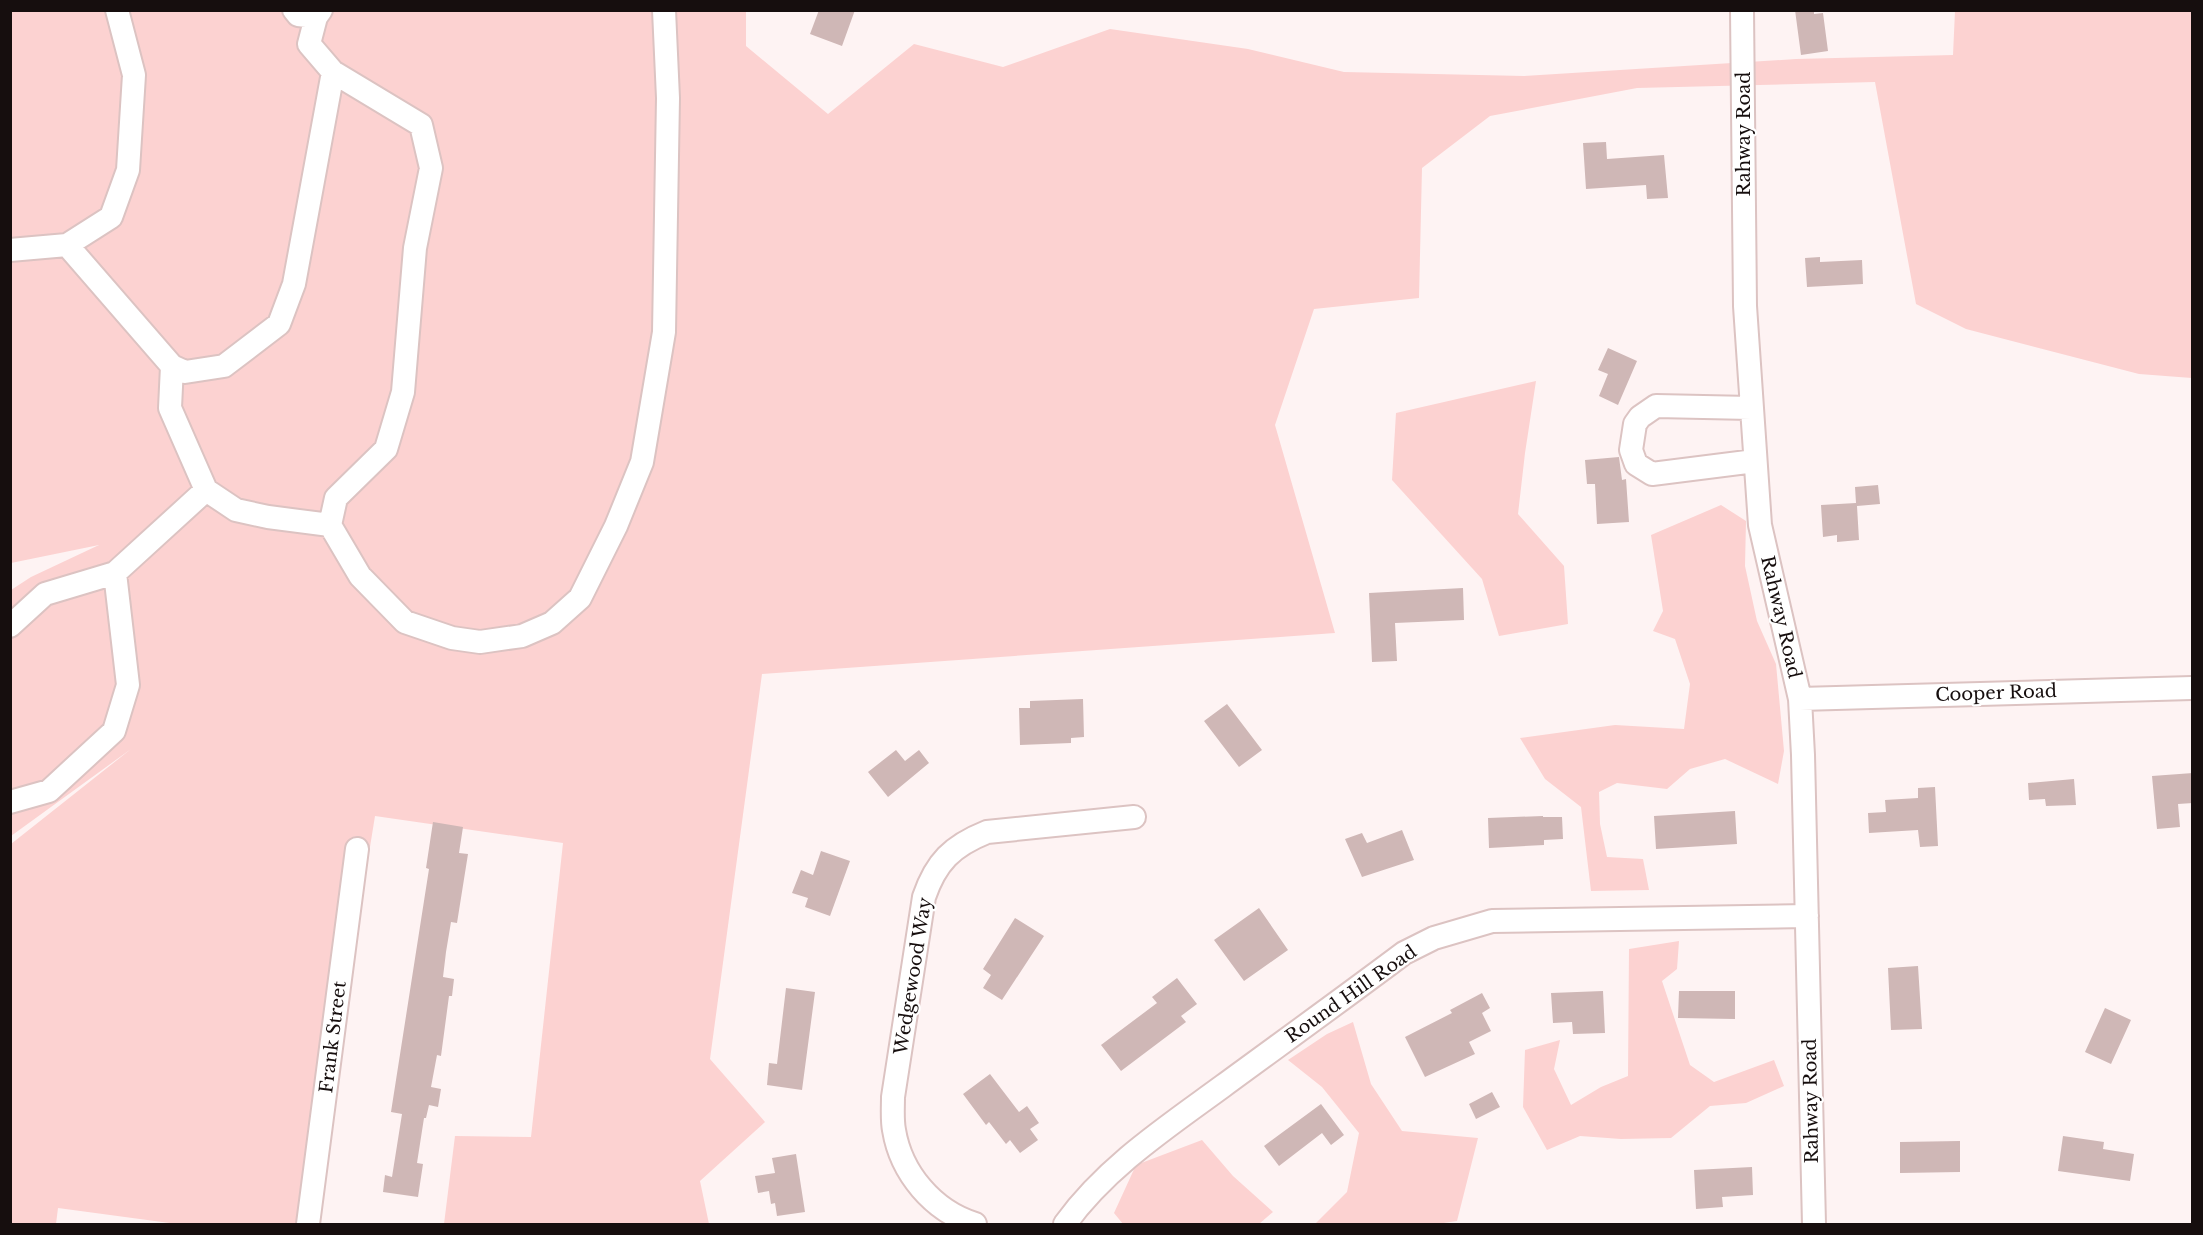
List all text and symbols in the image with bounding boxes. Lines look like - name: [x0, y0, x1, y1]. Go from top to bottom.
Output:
- street label: Rahway Road: [1733, 72, 1755, 196]
- street label: Rahway Road: [1756, 554, 1806, 680]
- street label: Cooper Road: [1935, 680, 2057, 706]
- street label: Wedgewood Way: [890, 895, 936, 1057]
- street label: Round Hill Road: [1281, 941, 1421, 1047]
- street label: Frank Street: [315, 979, 351, 1094]
- street label: Rahway Road: [1799, 1038, 1823, 1164]

